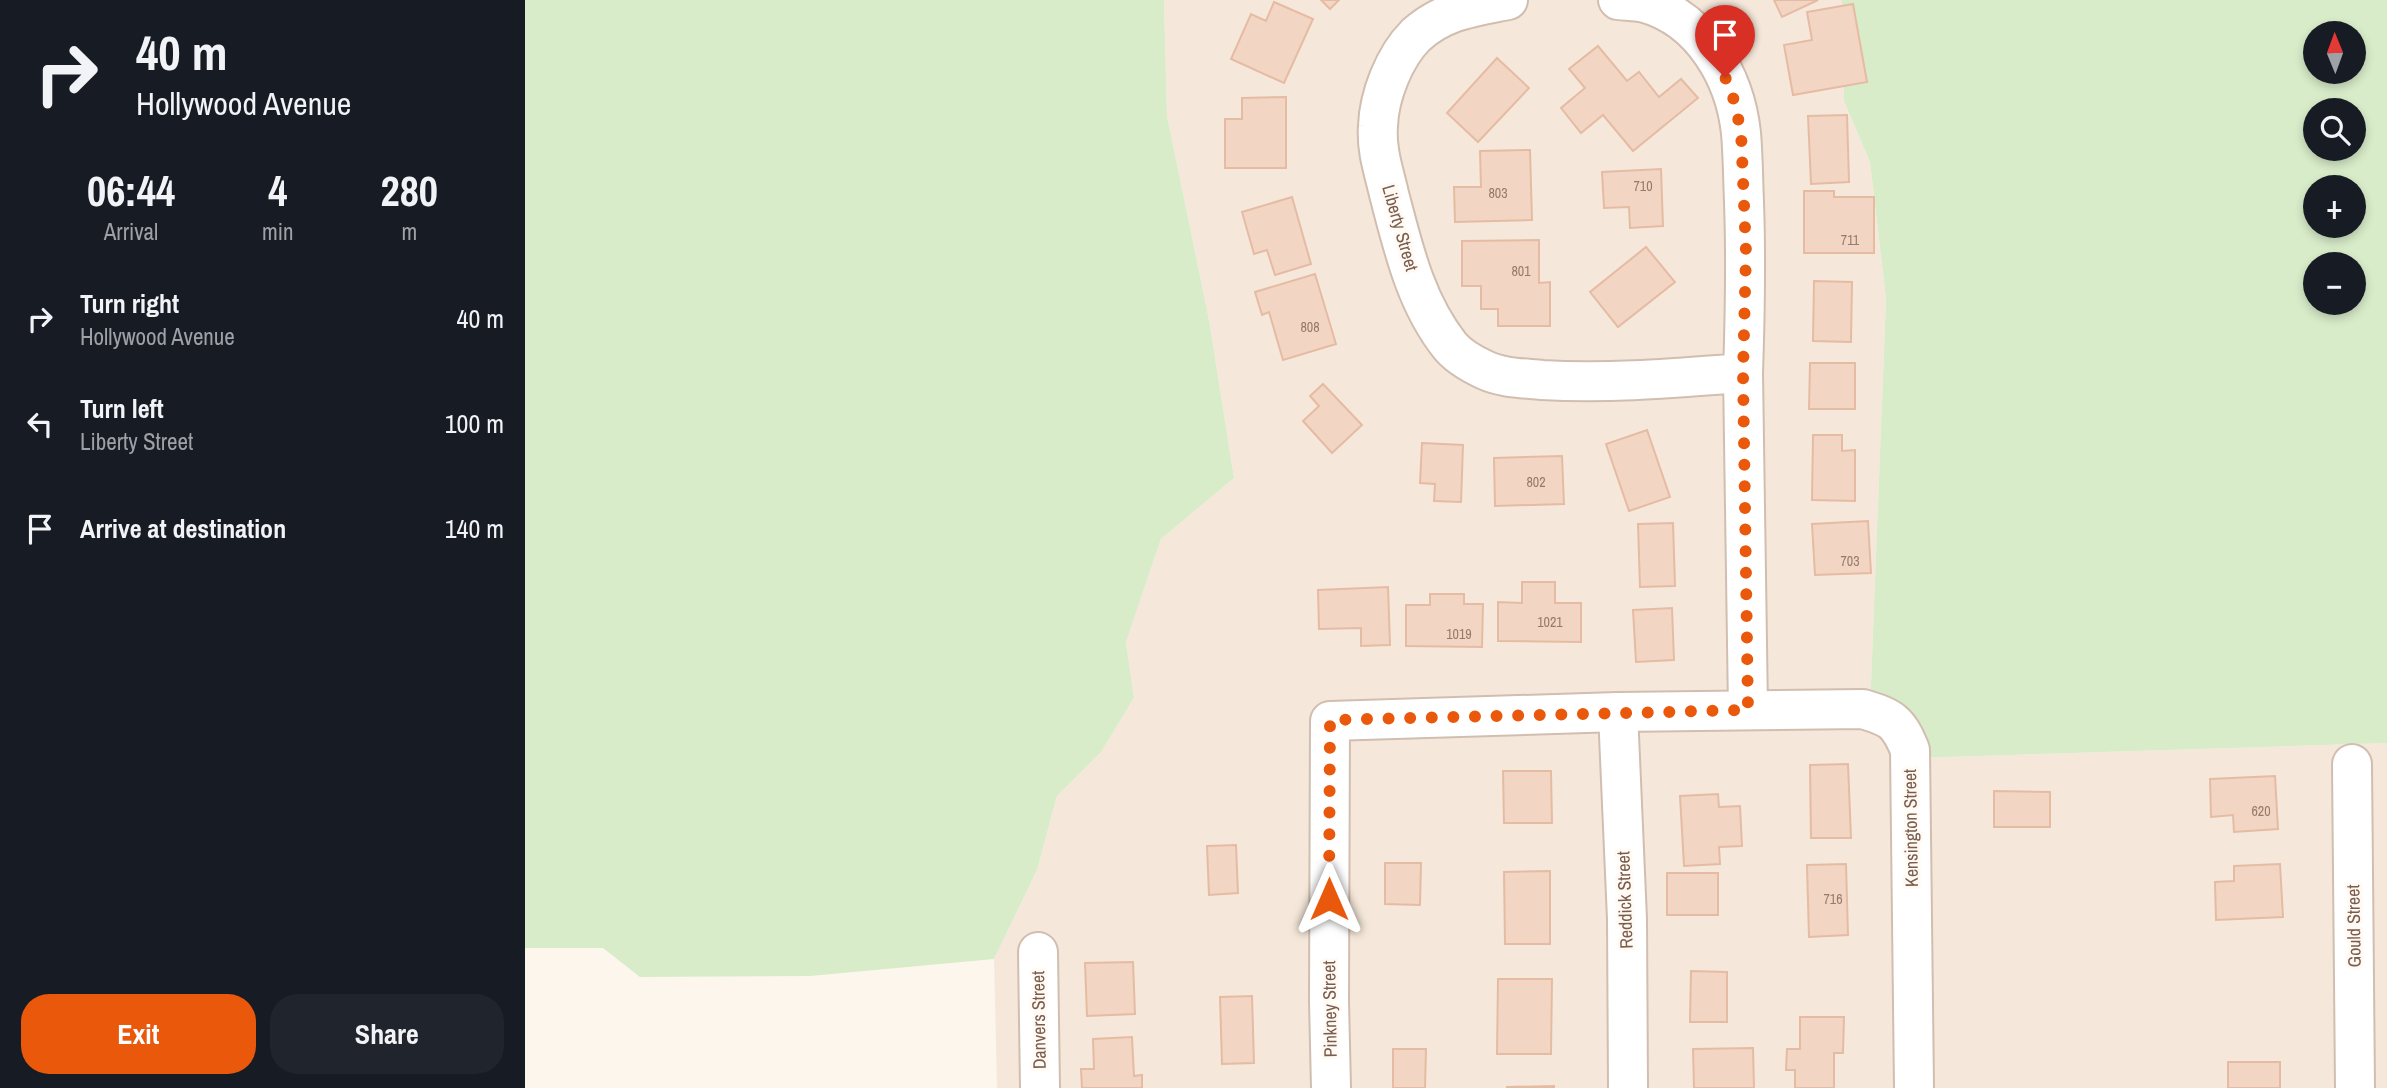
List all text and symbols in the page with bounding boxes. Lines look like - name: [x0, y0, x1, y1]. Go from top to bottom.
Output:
- pin: [1695, 5, 1755, 77]
- icon: arrive: [1706, 16, 1744, 54]
- text: 40 m: [136, 19, 228, 85]
- north arrow: [2303, 21, 2366, 84]
- map controls: [2303, 21, 2366, 315]
- icon: right: [21, 28, 112, 119]
- text: Hollywood Avenue: [136, 82, 351, 125]
- button: search: [2303, 98, 2366, 161]
- text: 06:44: [87, 163, 175, 219]
- text: 4: [268, 163, 287, 219]
- text: 280: [381, 163, 438, 219]
- button: +: [2303, 175, 2366, 238]
- house number: 710: [1633, 177, 1653, 195]
- street label: Liberty Street: [1376, 182, 1425, 274]
- house number: 803: [1488, 184, 1508, 202]
- text: Arrival: [104, 216, 158, 247]
- text: min: [262, 216, 294, 247]
- text: m: [401, 216, 417, 247]
- house number: 711: [1841, 231, 1860, 249]
- button: −: [2303, 252, 2366, 315]
- house number: 801: [1511, 262, 1531, 280]
- text: Turn right: [80, 286, 179, 321]
- icon: right: [21, 300, 59, 338]
- text: 40 m: [457, 301, 504, 336]
- house number: 808: [1300, 318, 1320, 336]
- text: Hollywood Avenue: [80, 321, 235, 352]
- text: Turn left: [80, 391, 164, 426]
- icon: left: [21, 405, 59, 443]
- text: 100 m: [445, 406, 504, 441]
- text: Liberty Street: [80, 426, 193, 457]
- house number: 802: [1526, 473, 1546, 491]
- icon: arrive: [21, 510, 59, 548]
- text: Arrive at destination: [80, 511, 286, 546]
- text: 140 m: [445, 511, 504, 546]
- house number: 703: [1840, 552, 1860, 570]
- house number: 1021: [1537, 613, 1563, 631]
- house number: 1019: [1446, 625, 1472, 643]
- street label: Kensington Street: [1897, 769, 1924, 887]
- house number: 620: [2251, 802, 2271, 820]
- street label: Reddick Street: [1610, 851, 1639, 949]
- position arrow: [1292, 862, 1366, 936]
- street label: Gould Street: [2340, 884, 2367, 968]
- house number: 716: [1823, 890, 1843, 908]
- street label: Pinkney Street: [1316, 960, 1343, 1058]
- street label: Danvers Street: [1025, 971, 1052, 1069]
- button: Exit: [21, 994, 256, 1074]
- button: Share: [270, 994, 504, 1074]

